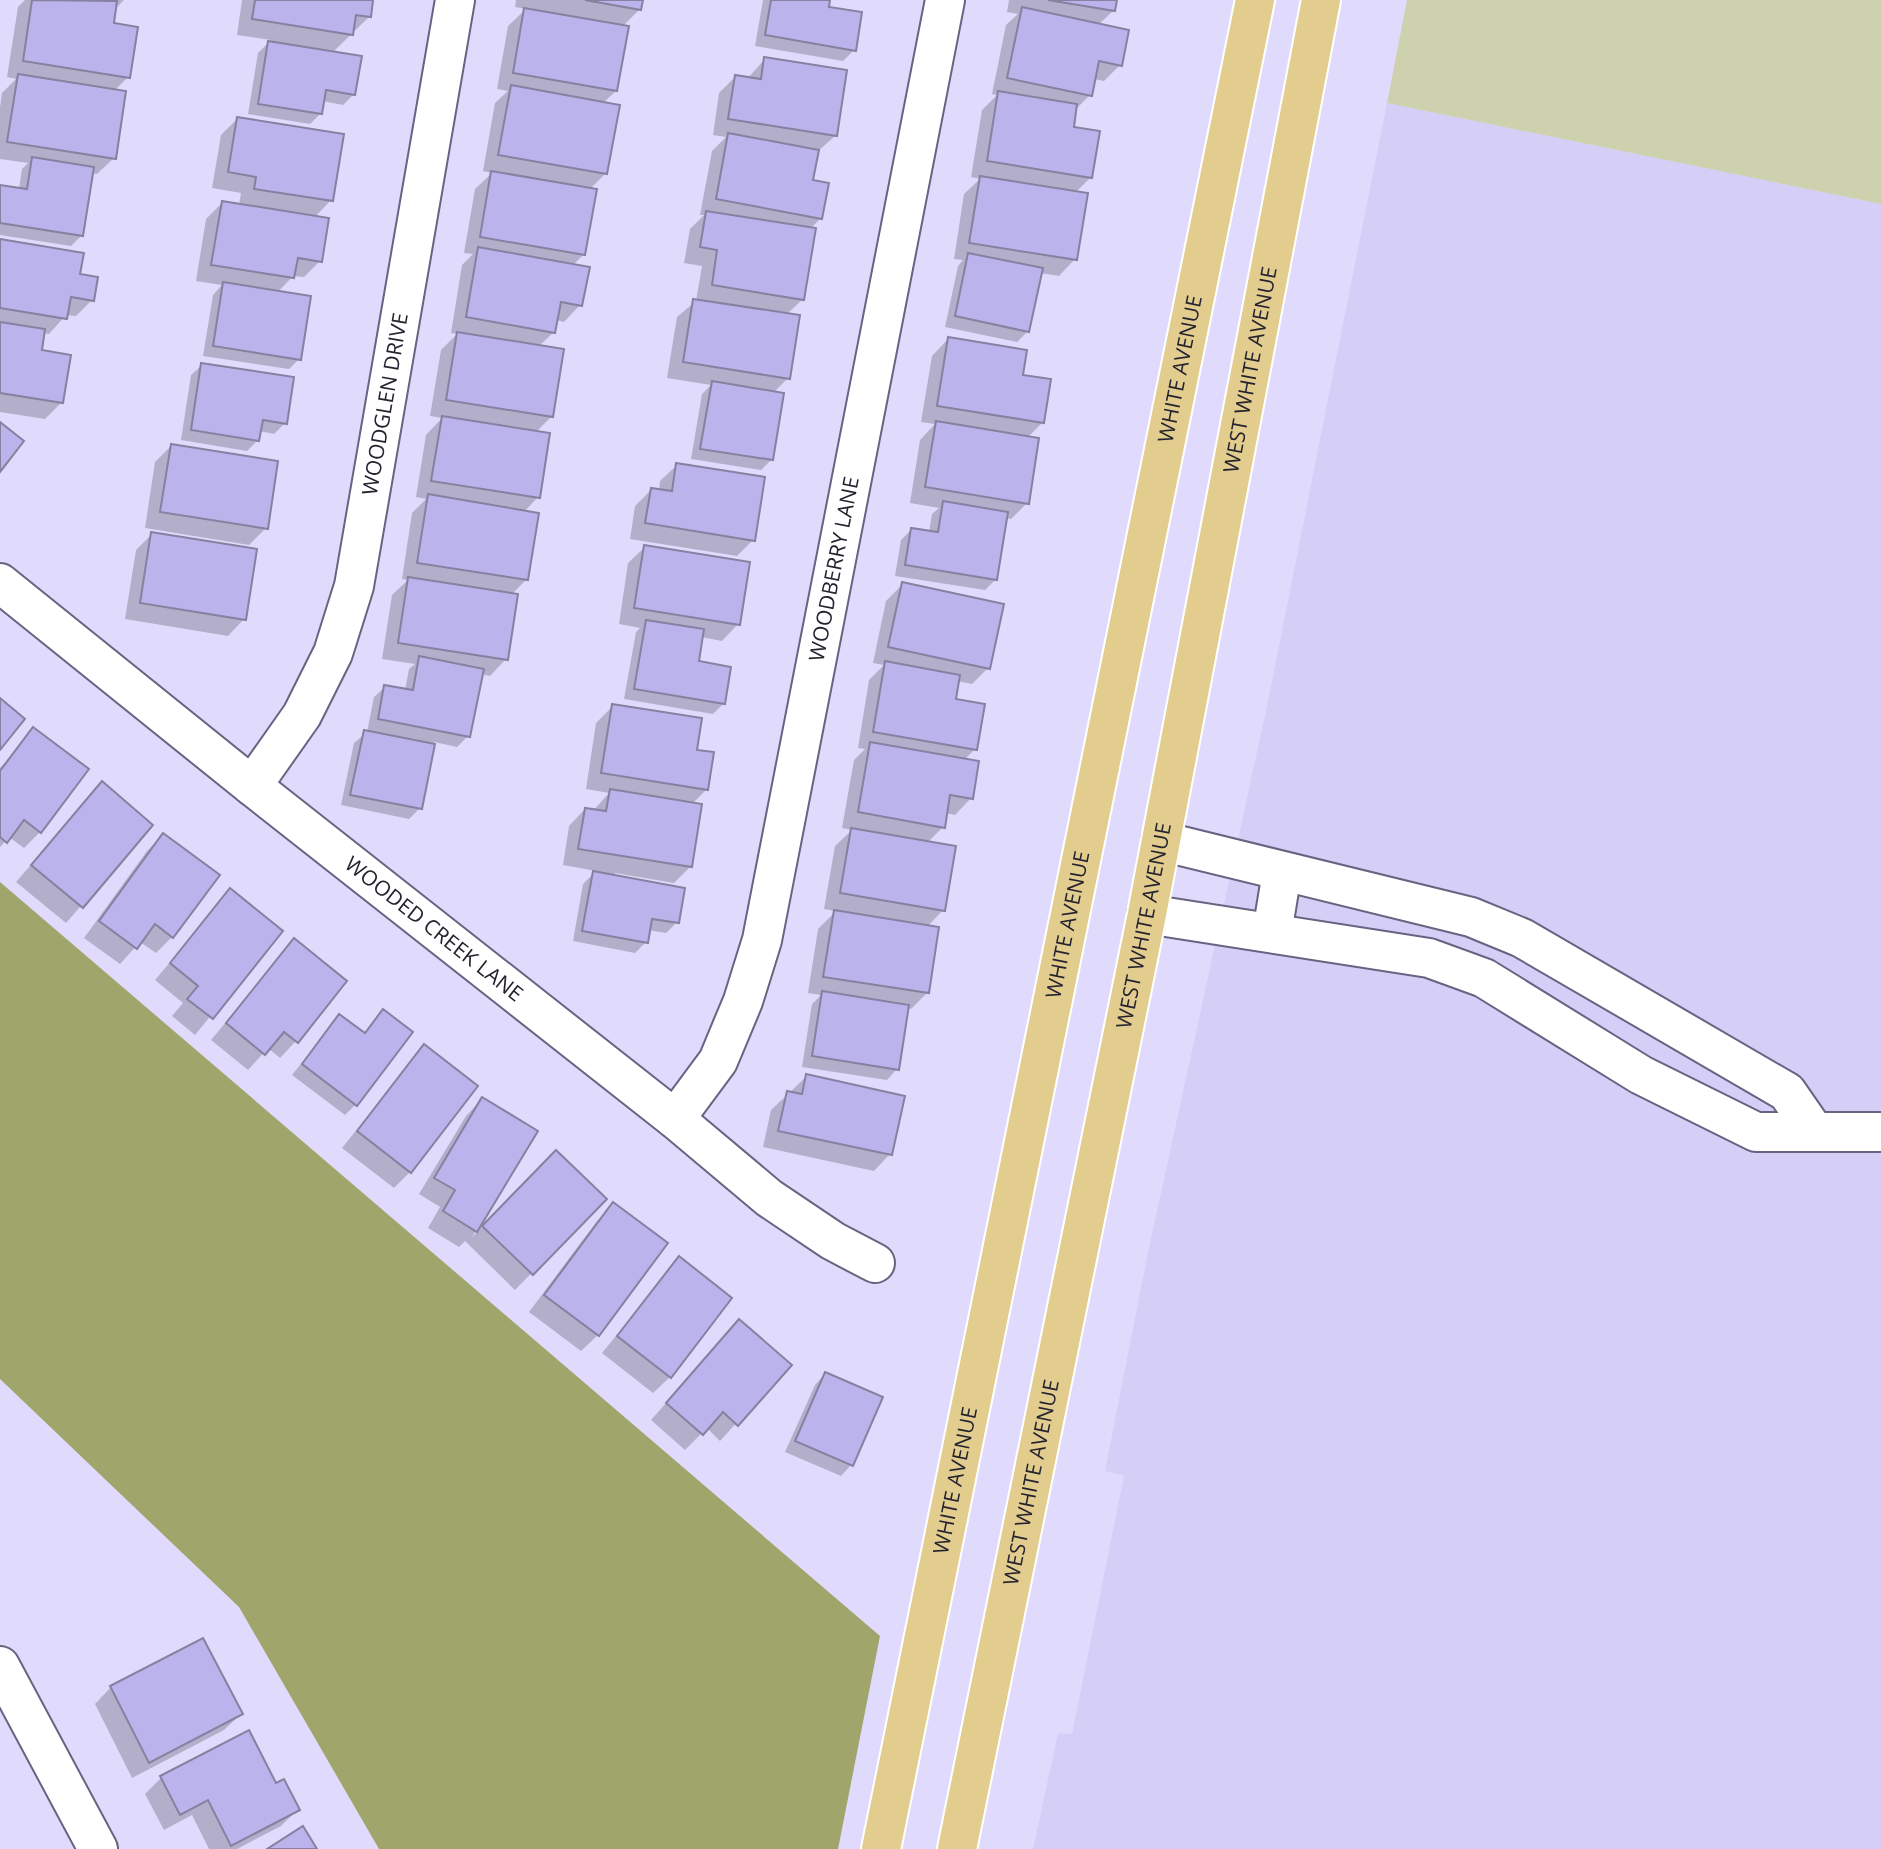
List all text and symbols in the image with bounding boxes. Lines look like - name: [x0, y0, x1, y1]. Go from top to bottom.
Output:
- street label: WEST WHITE AVENUE: [1216, 264, 1283, 475]
- street label: WHITE AVENUE: [1151, 293, 1208, 445]
- street label: WOODGLEN DRIVE: [355, 310, 414, 497]
- street label: WOODBERRY LANE: [802, 474, 865, 664]
- street label: WEST WHITE AVENUE: [1109, 820, 1177, 1031]
- street label: WHITE AVENUE: [1038, 848, 1096, 1001]
- street label: WOODED CREEK LANE: [340, 850, 529, 1007]
- street label: WEST WHITE AVENUE: [996, 1377, 1065, 1588]
- street label: WHITE AVENUE: [926, 1404, 983, 1556]

